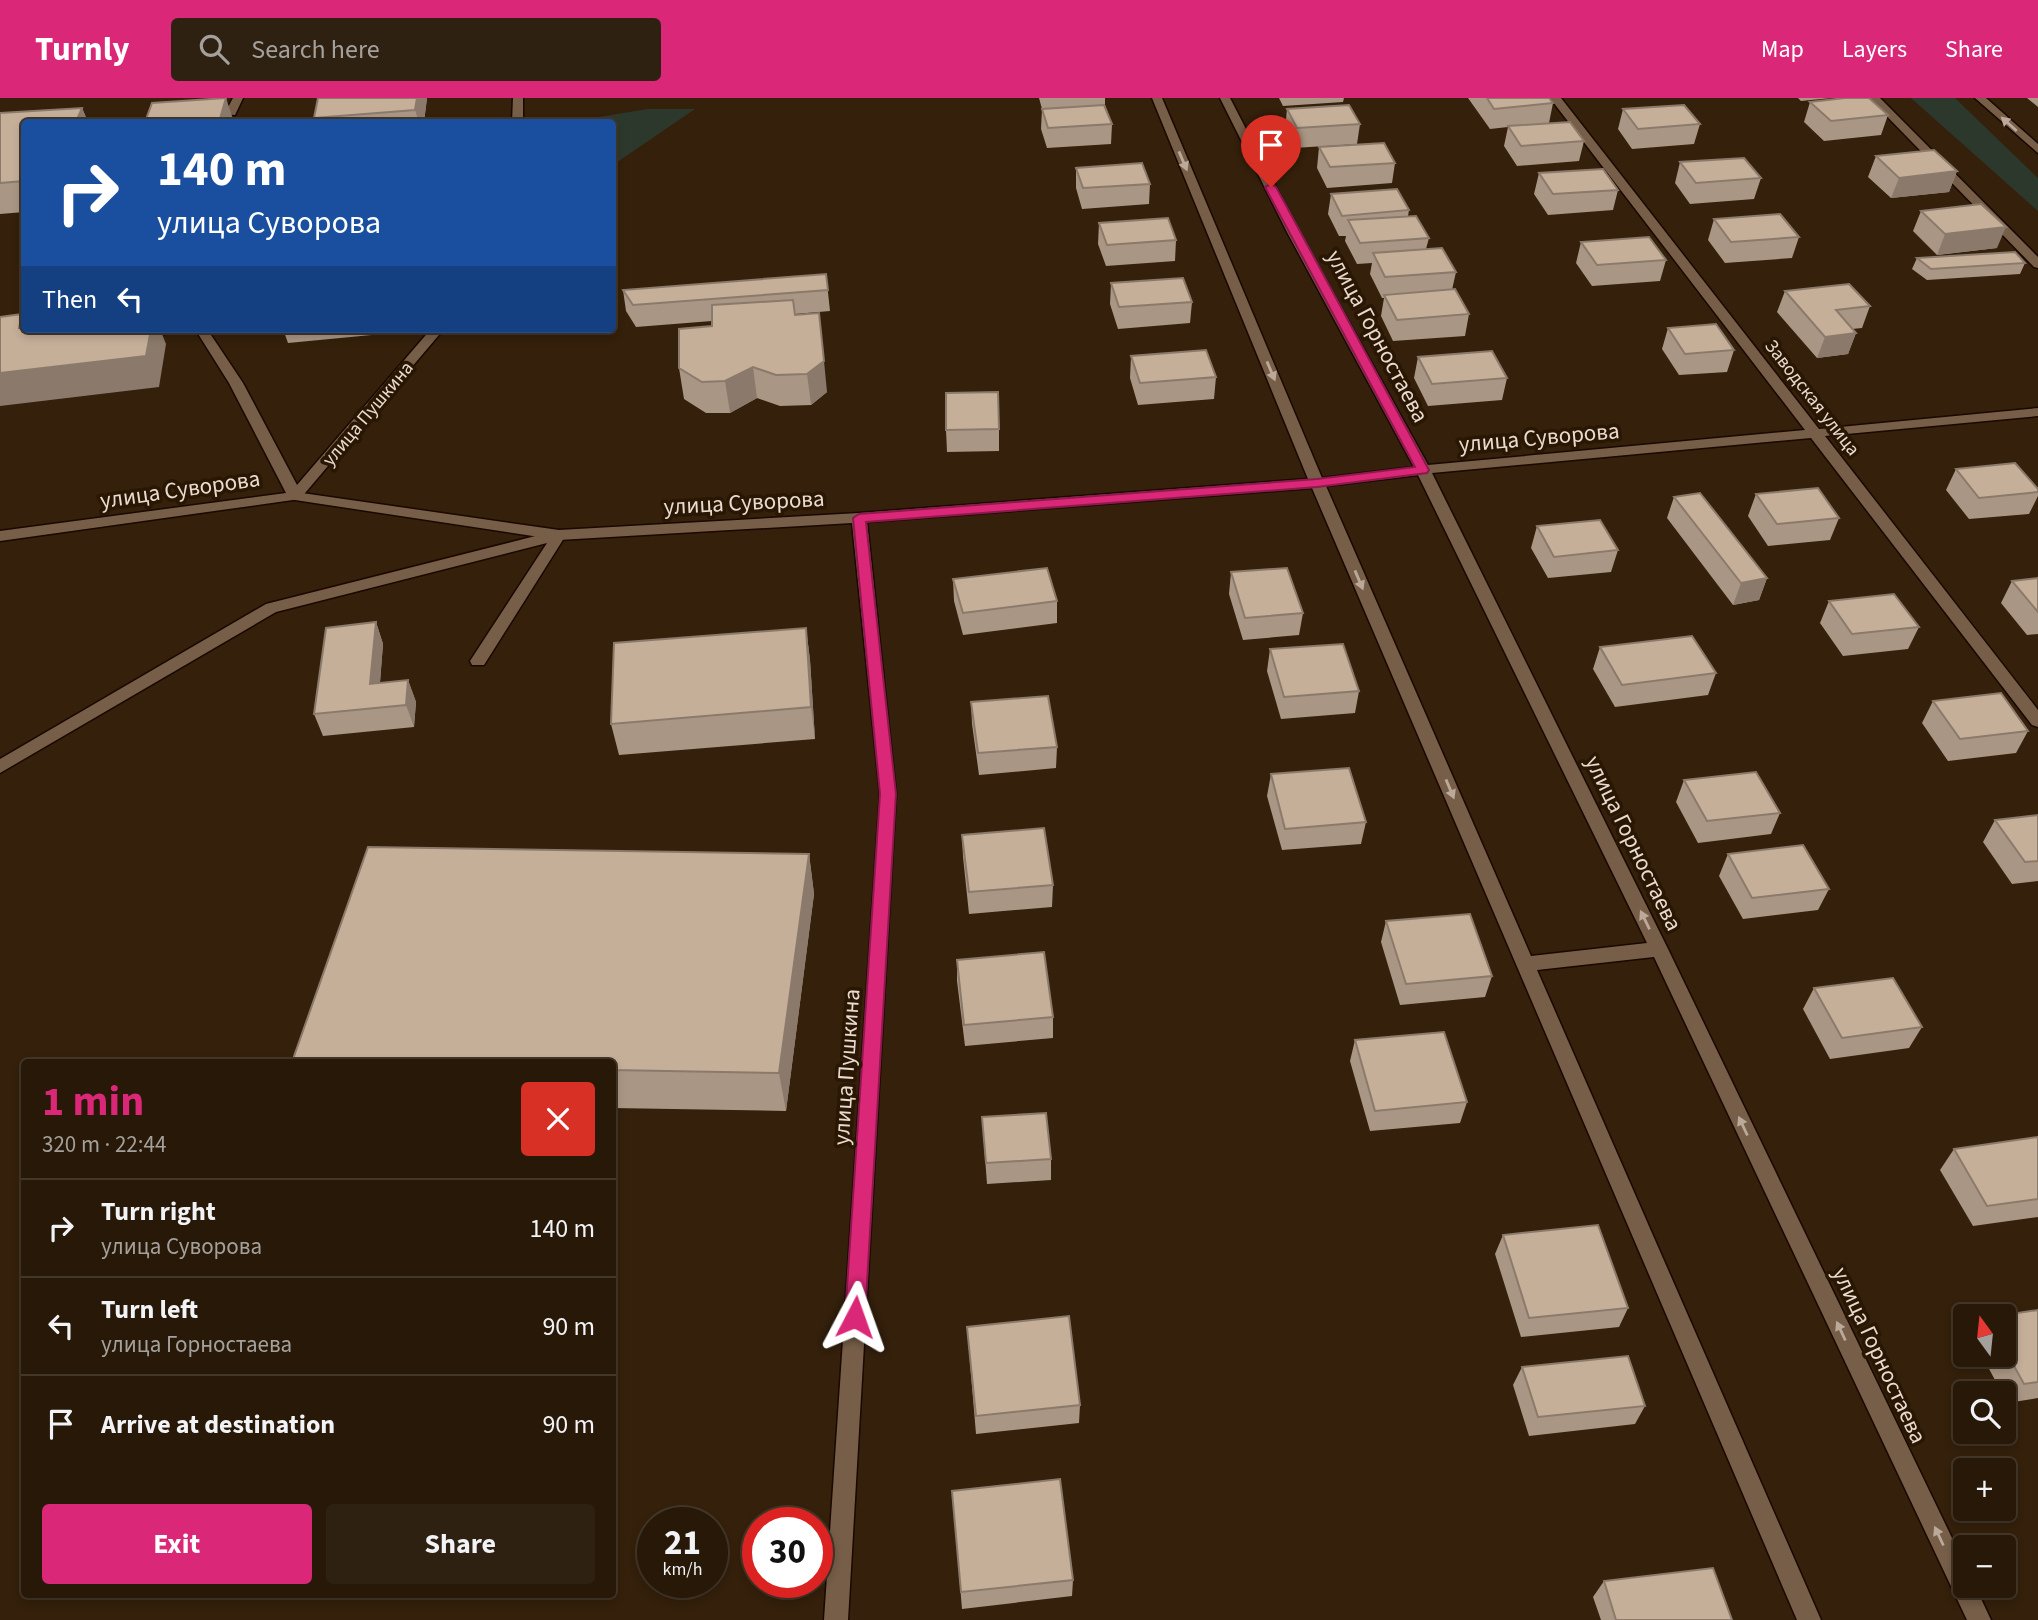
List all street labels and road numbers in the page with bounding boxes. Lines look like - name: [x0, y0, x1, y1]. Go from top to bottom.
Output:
- street label: улица Горностаева: [1318, 244, 1437, 428]
- street label: Заводская улица: [1758, 334, 1866, 462]
- street label: улица Пушкина: [316, 356, 420, 472]
- street label: улица Суворова: [1457, 414, 1621, 461]
- street label: улица Суворова: [98, 462, 262, 517]
- street label: улица Суворова: [663, 482, 825, 523]
- street label: улица Горностаева: [1577, 750, 1690, 936]
- street label: улица Пушкина: [825, 988, 868, 1146]
- street label: улица Горностаева: [1824, 1262, 1935, 1449]

